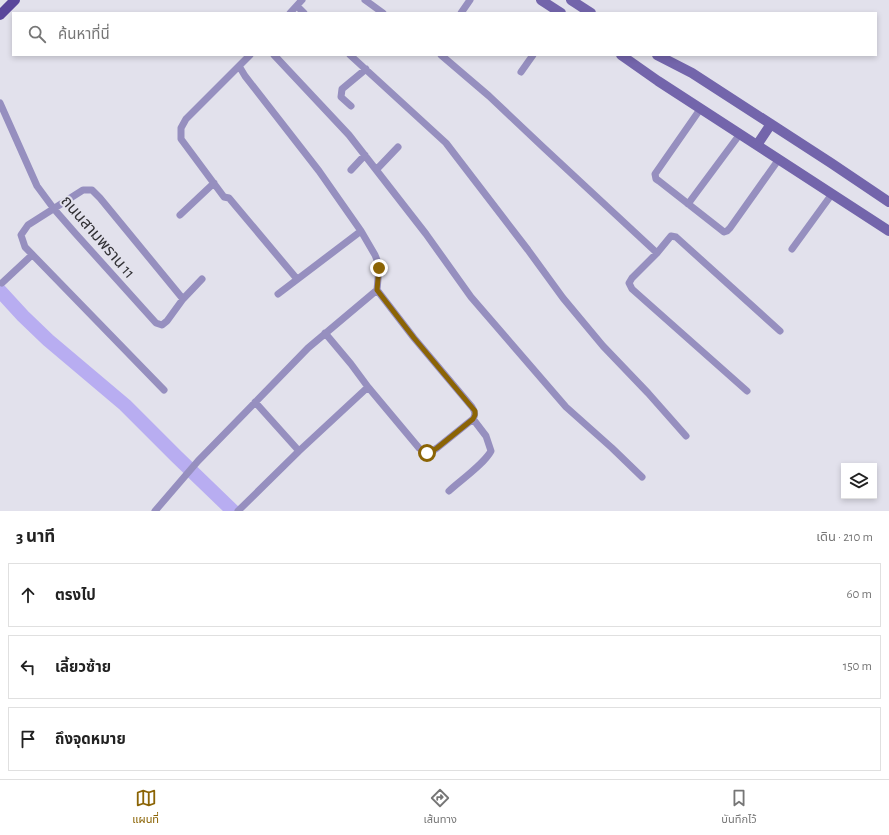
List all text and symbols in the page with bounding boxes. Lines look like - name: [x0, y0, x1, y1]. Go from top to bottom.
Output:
- search box: [12, 12, 877, 56]
- icon: search: [26, 23, 48, 45]
- text: ค้นหาที่นี่: [58, 27, 110, 42]
- street label: ถนนสามพราน 11: [58, 193, 138, 281]
- route end: [370, 259, 388, 277]
- route start: [418, 444, 436, 462]
- map controls: [841, 463, 877, 499]
- button: layers: [841, 463, 877, 499]
- text: 3 นาที: [16, 528, 55, 545]
- text: เดิน · 210 m: [816, 531, 873, 544]
- icon: ahead: [17, 584, 39, 606]
- text: ตรงไป: [55, 588, 96, 603]
- text: 60 m: [846, 588, 872, 601]
- icon: left: [17, 656, 39, 678]
- text: เลี้ยวซ้าย: [55, 660, 111, 675]
- text: 150 m: [843, 660, 872, 673]
- icon: arrive: [17, 728, 39, 750]
- text: ถึงจุดหมาย: [55, 732, 126, 747]
- tab: แผนที่: [132, 787, 159, 828]
- tab: เส้นทาง: [424, 787, 457, 828]
- tab: บันทึกไว้: [721, 787, 757, 828]

